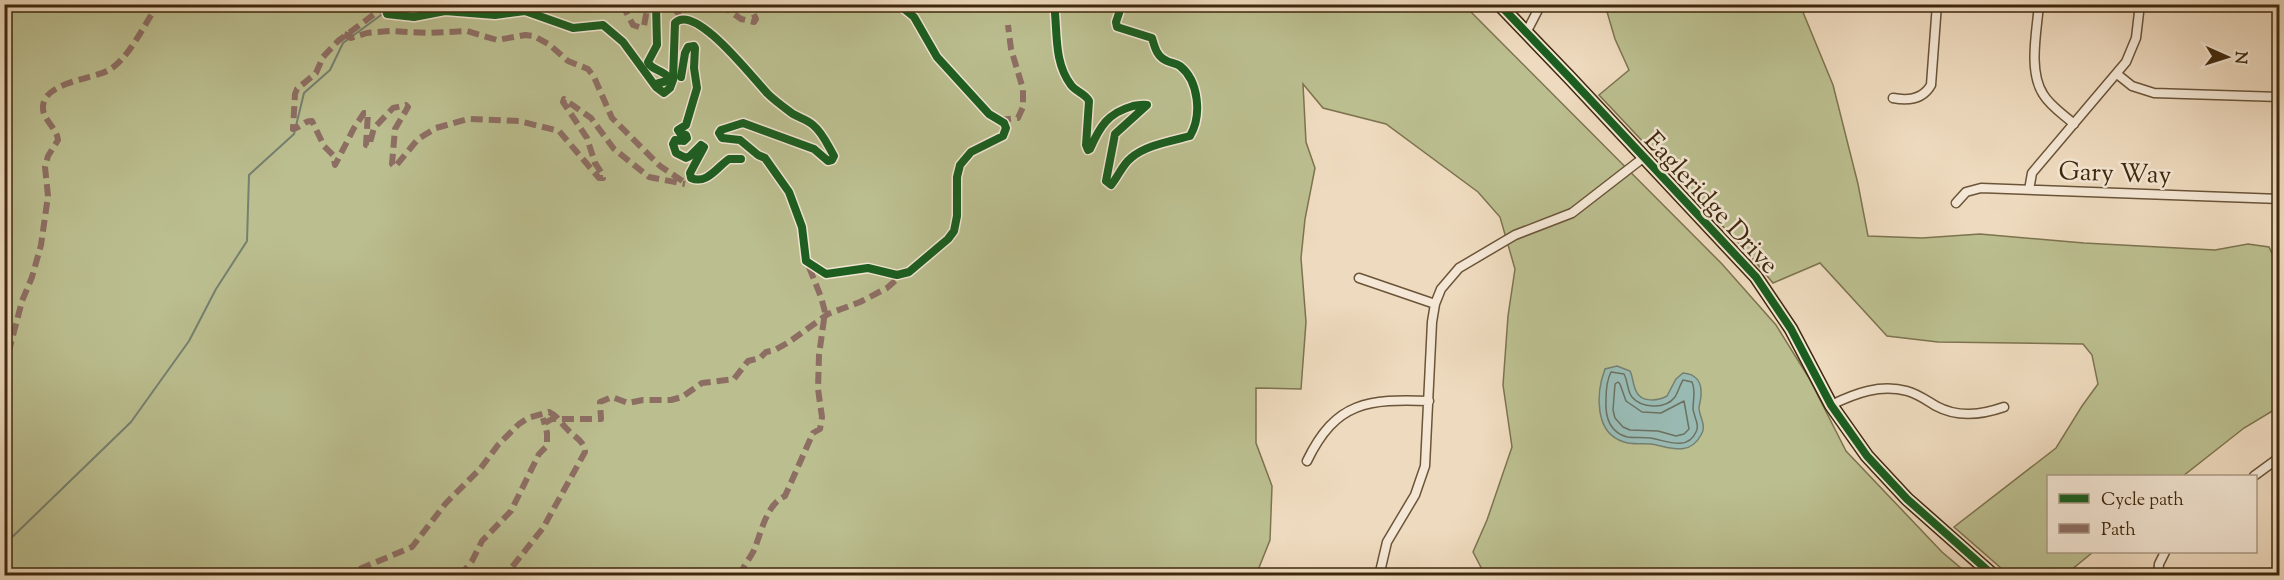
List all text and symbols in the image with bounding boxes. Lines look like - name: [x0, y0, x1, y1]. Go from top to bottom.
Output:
- north arrow: [2197, 27, 2257, 87]
- text: N: [2228, 51, 2251, 65]
- street label: Eagleridge Drive: [1634, 124, 1786, 283]
- street label: Gary Way: [2058, 154, 2172, 195]
- legend: [2047, 475, 2257, 553]
- text: Cycle path: [2101, 488, 2184, 514]
- text: Path: [2101, 518, 2136, 544]

